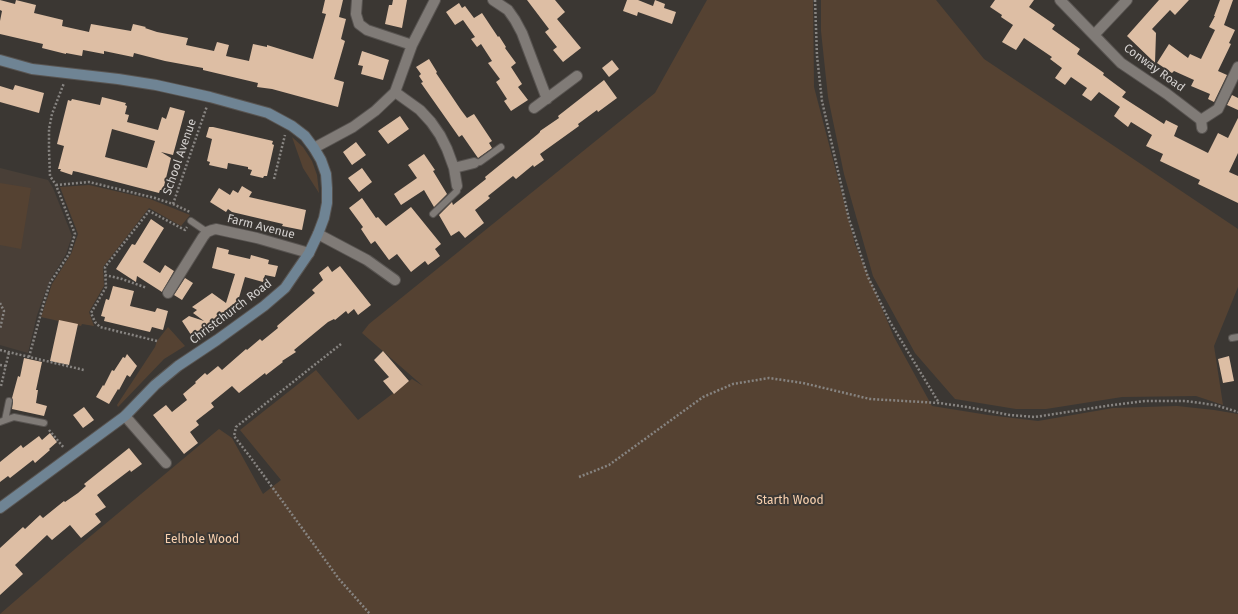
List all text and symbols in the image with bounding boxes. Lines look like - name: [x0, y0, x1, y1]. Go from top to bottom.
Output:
- street label: Conway Road: [1121, 41, 1187, 95]
- street label: School Avenue: [160, 117, 200, 197]
- street label: Farm Avenue: [225, 212, 297, 242]
- street label: Christchurch Road: [187, 276, 275, 348]
- park label: Starth Wood: [756, 494, 824, 508]
- park label: Eelhole Wood: [165, 533, 239, 547]

